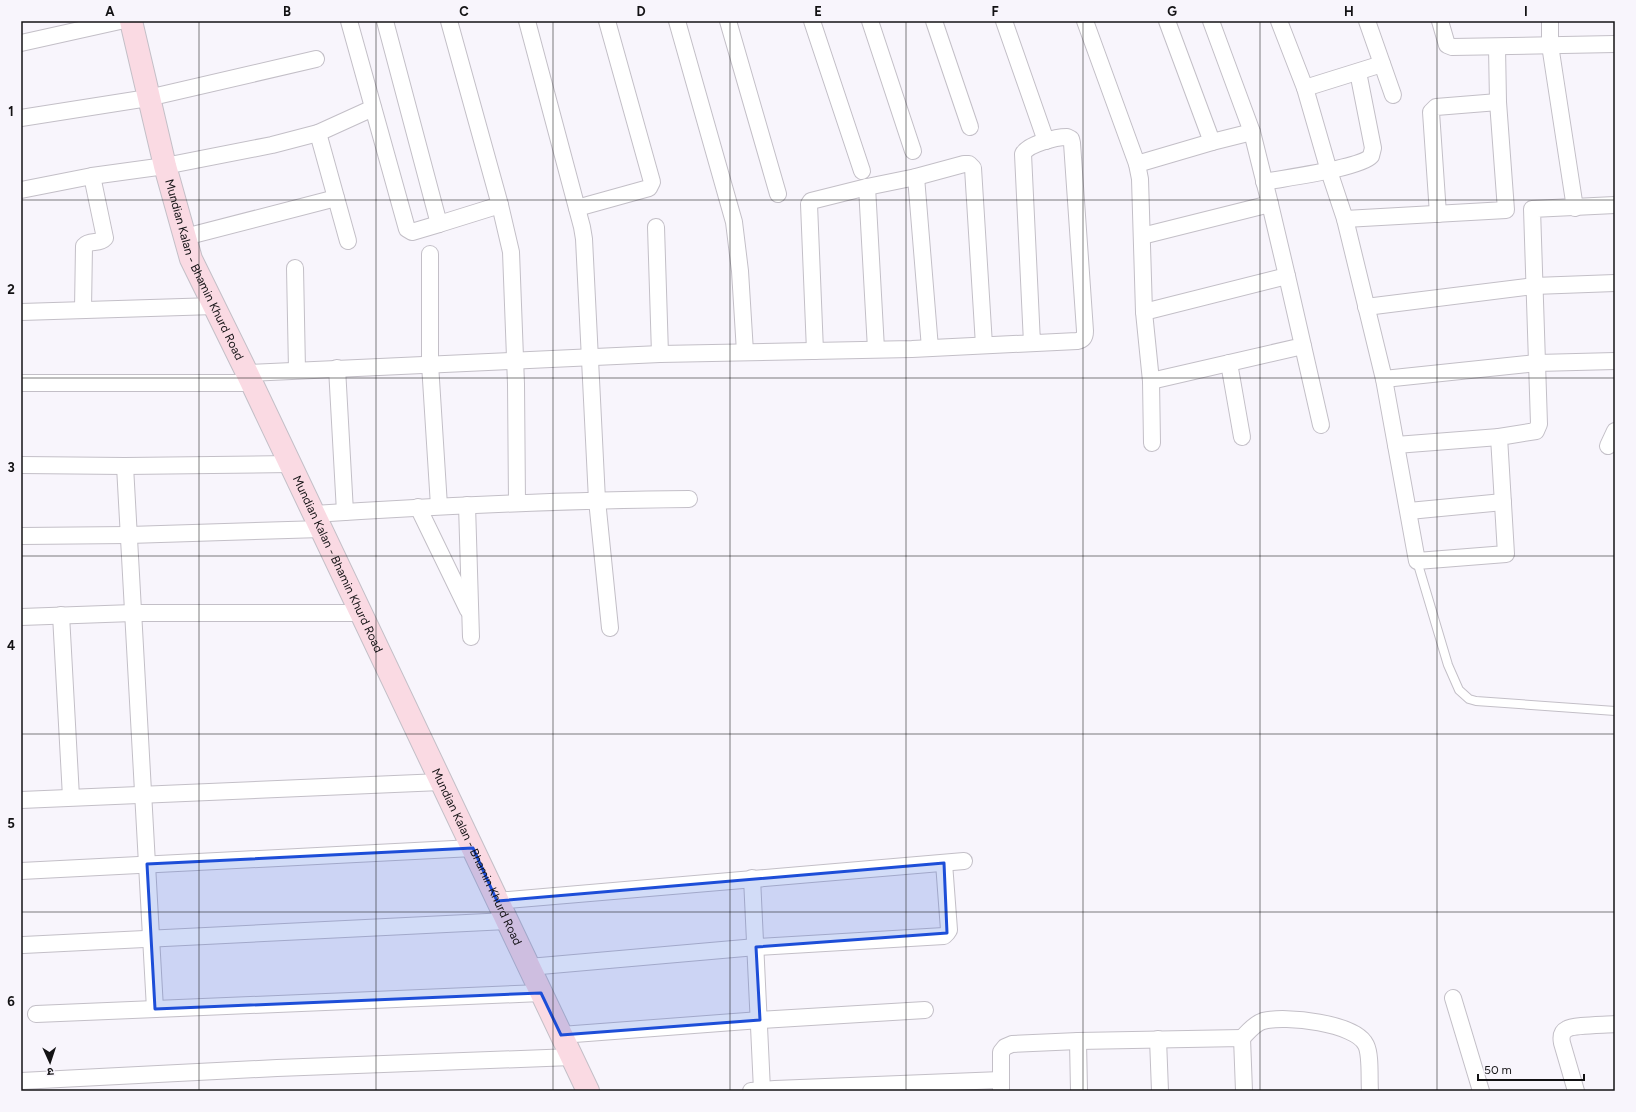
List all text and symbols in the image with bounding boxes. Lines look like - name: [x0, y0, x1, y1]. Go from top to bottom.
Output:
- text: A: [105, 4, 115, 19]
- text: B: [283, 4, 291, 19]
- text: C: [459, 4, 469, 19]
- text: D: [636, 4, 646, 19]
- text: E: [814, 4, 822, 19]
- text: F: [991, 4, 999, 19]
- text: G: [1167, 4, 1177, 19]
- text: H: [1344, 4, 1354, 19]
- text: I: [1524, 4, 1528, 19]
- text: 1: [8, 104, 14, 119]
- street label: Mundian Kalan - Bhamin Khurd Road: [162, 178, 247, 362]
- text: 2: [7, 282, 15, 297]
- text: 3: [7, 460, 15, 475]
- street label: Mundian Kalan - Bhamin Khurd Road: [290, 473, 386, 655]
- text: 4: [7, 638, 15, 653]
- street label: Mundian Kalan - Bhamin Khurd Road: [429, 766, 525, 947]
- text: 5: [7, 816, 15, 831]
- text: 6: [7, 994, 15, 1009]
- north arrow: [30, 1042, 70, 1082]
- scale bar: [1478, 1056, 1584, 1082]
- text: 50 m: [1484, 1063, 1512, 1077]
- text: उ: [46, 1065, 54, 1078]

